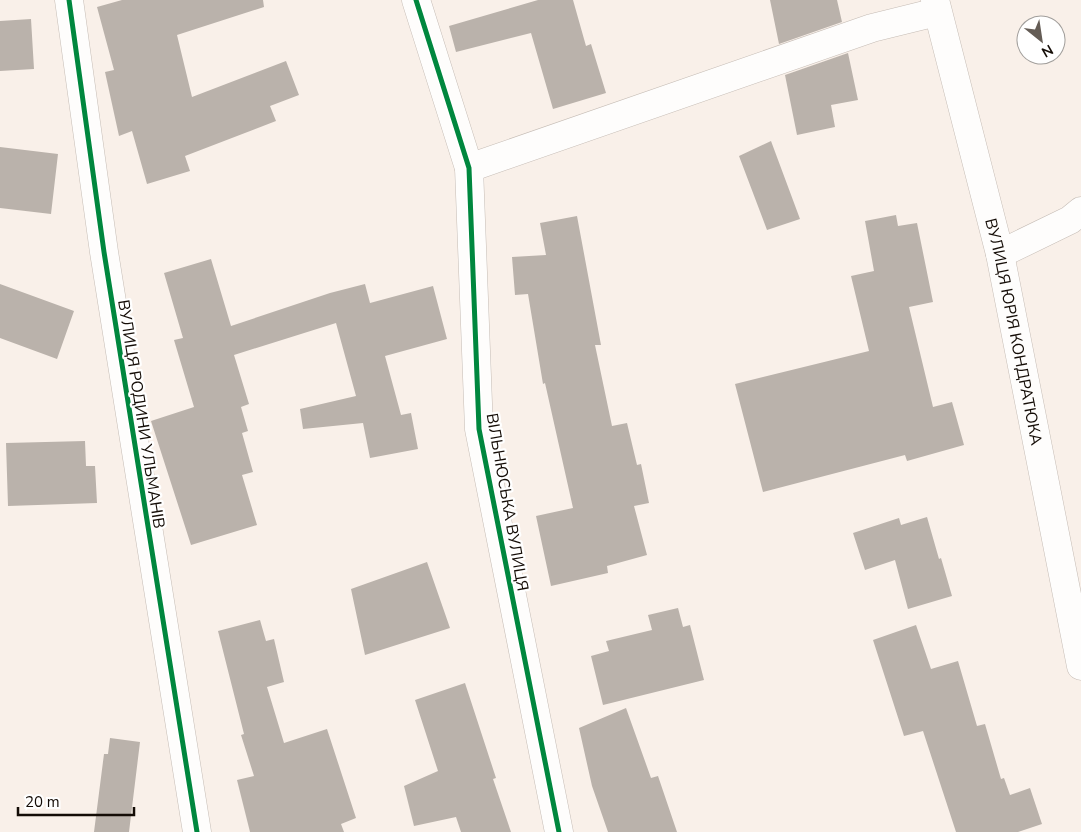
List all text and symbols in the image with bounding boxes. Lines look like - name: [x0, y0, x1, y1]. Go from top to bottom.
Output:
- north arrow: [1016, 15, 1066, 65]
- text: N: [1038, 40, 1057, 62]
- street label: ВУЛИЦЯ ЮРІЯ КОНДРАТЮКА: [979, 216, 1047, 447]
- street label: ВУЛИЦЯ РОДИНИ УЛЬМАНІВ: [112, 298, 170, 530]
- street label: ВІЛЬНЮСЬКА ВУЛИЦЯ: [481, 411, 534, 593]
- scale bar: [18, 784, 134, 816]
- text: 20 m: [25, 792, 60, 812]

